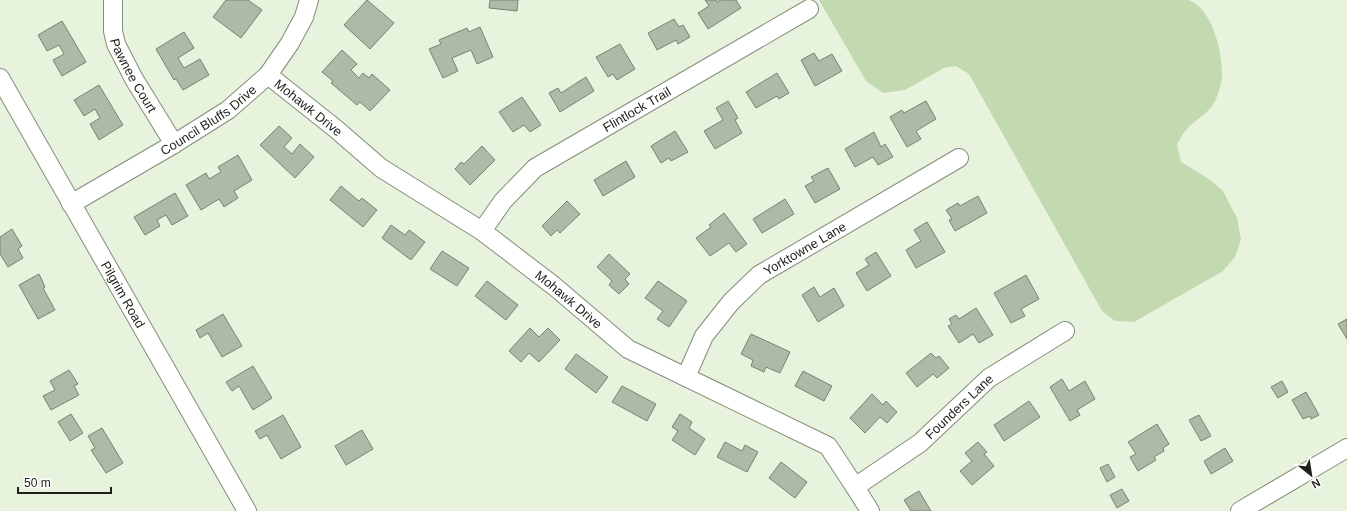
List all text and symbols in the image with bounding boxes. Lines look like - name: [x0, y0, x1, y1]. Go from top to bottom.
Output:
- street label: Pawnee Court: [107, 37, 160, 115]
- street label: Mohawk Drive: [271, 76, 345, 139]
- street label: Council Bluffs Drive: [158, 82, 259, 158]
- street label: Flintlock Trail: [600, 84, 674, 135]
- street label: Yorktowne Lane: [761, 219, 849, 279]
- street label: Pilgrim Road: [98, 258, 148, 331]
- street label: Mohawk Drive: [532, 268, 605, 332]
- street label: Founders Lane: [922, 371, 996, 442]
- north arrow: [1291, 455, 1331, 495]
- scale bar: [18, 469, 111, 495]
- text: 50 m: [24, 476, 51, 490]
- text: N: [1310, 476, 1322, 491]

